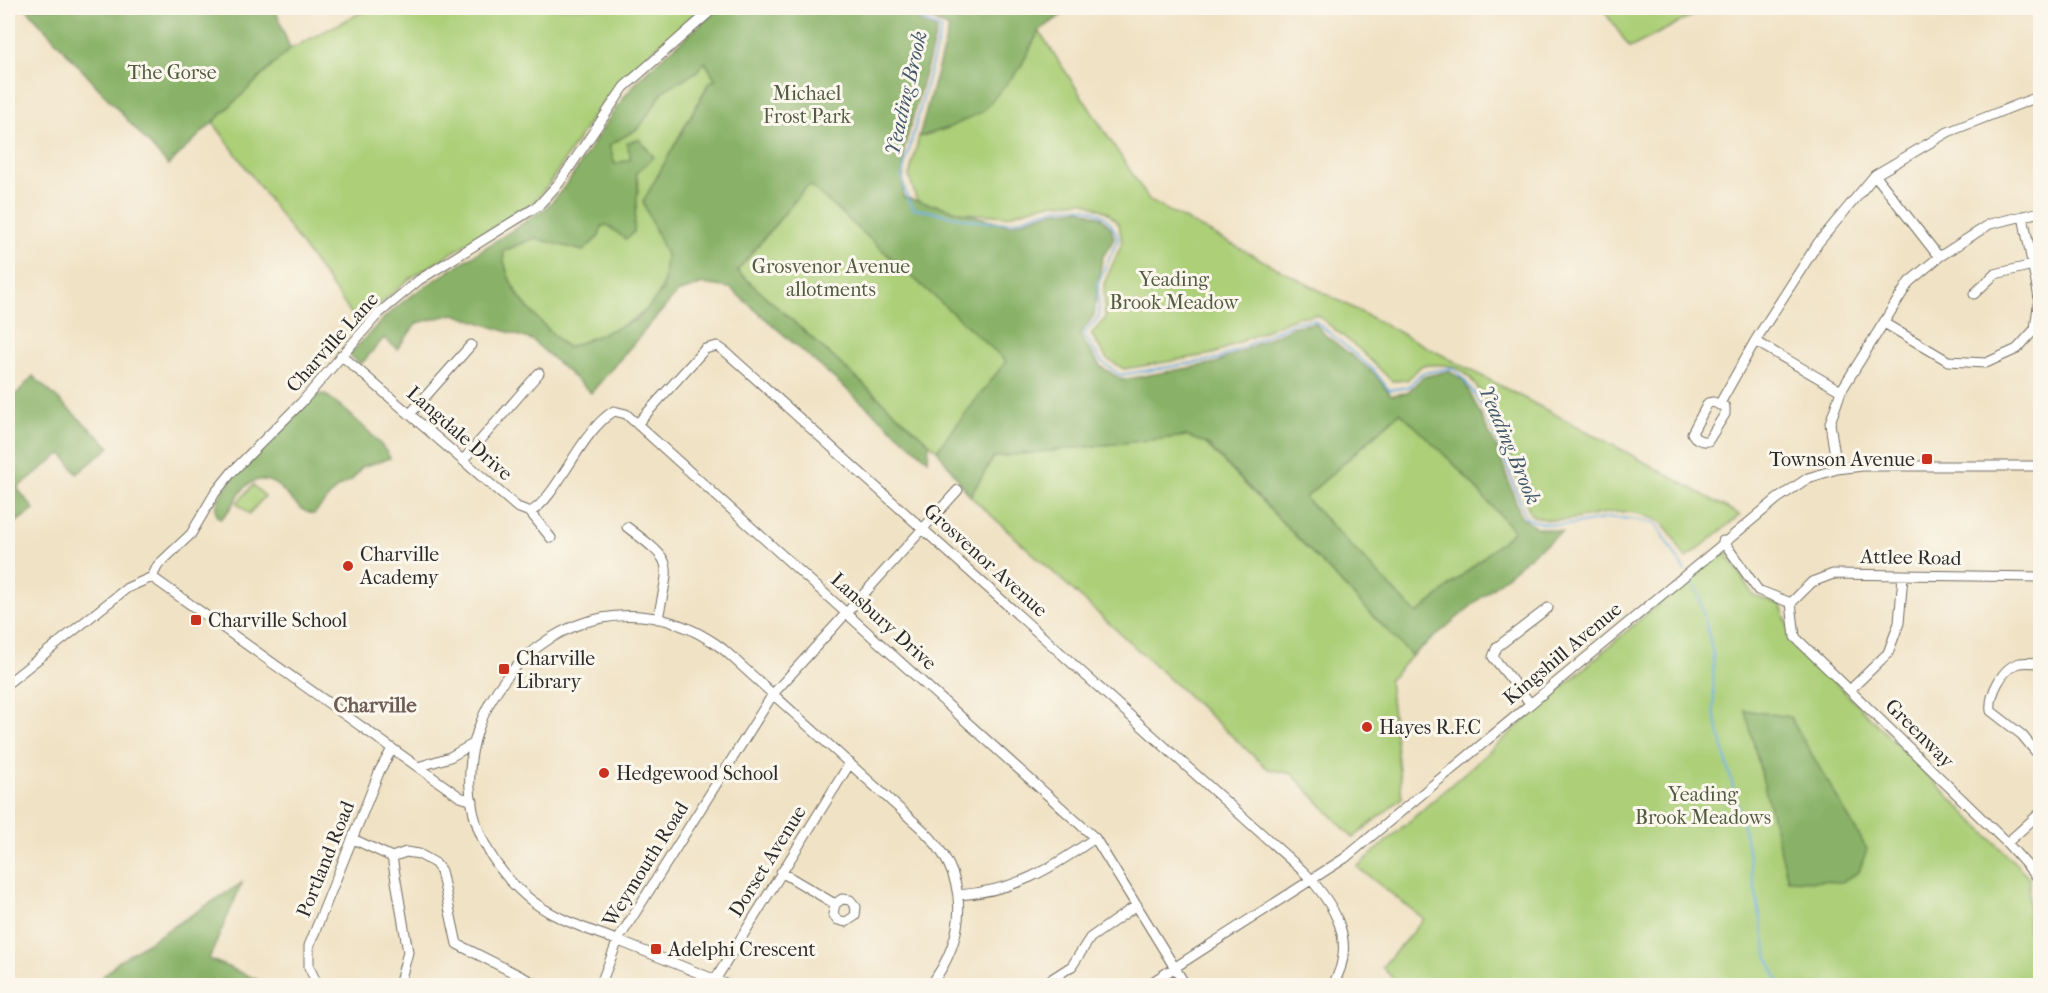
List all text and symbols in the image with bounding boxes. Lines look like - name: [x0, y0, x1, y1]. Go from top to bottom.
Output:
- water label: Yeading Brook: [880, 29, 932, 157]
- park label: The Gorse: [127, 61, 217, 84]
- park label: Michael Frost Park: [763, 82, 852, 128]
- park label: Grosvenor Avenue allotments: [752, 255, 910, 301]
- park label: Yeading Brook Meadow: [1110, 268, 1240, 314]
- street label: Charville Lane: [282, 288, 383, 397]
- street label: Langdale Drive: [402, 381, 517, 485]
- water label: Yeading Brook: [1474, 382, 1546, 508]
- place label: Townson Avenue: [1769, 448, 1915, 471]
- marker: Townson Avenue: [1920, 452, 1934, 466]
- street label: Grosvenor Avenue: [919, 499, 1052, 622]
- place label: Charville Academy: [359, 543, 440, 589]
- street label: Attlee Road: [1859, 545, 1963, 570]
- marker: Charville Academy: [341, 559, 355, 573]
- street label: Lansbury Drive: [826, 568, 941, 675]
- street label: Kingshill Avenue: [1499, 597, 1626, 709]
- place label: Charville School: [208, 609, 348, 632]
- marker: Charville School: [189, 613, 203, 627]
- place label: Charville Library: [516, 647, 595, 693]
- marker: Charville Library: [497, 662, 511, 676]
- district label: Charville: [333, 693, 417, 717]
- street label: Greenway: [1880, 694, 1960, 773]
- place label: Hayes R.F.C: [1379, 716, 1481, 739]
- marker: Hayes R.F.C: [1360, 720, 1374, 734]
- place label: Hedgewood School: [616, 762, 779, 785]
- marker: Hedgewood School: [597, 766, 611, 780]
- park label: Yeading Brook Meadows: [1635, 783, 1771, 829]
- street label: Weymouth Road: [597, 796, 694, 932]
- street label: Portland Road: [292, 797, 360, 921]
- street label: Dorset Avenue: [724, 801, 811, 921]
- place label: Adelphi Crescent: [667, 938, 816, 961]
- marker: Adelphi Crescent: [649, 942, 663, 956]

